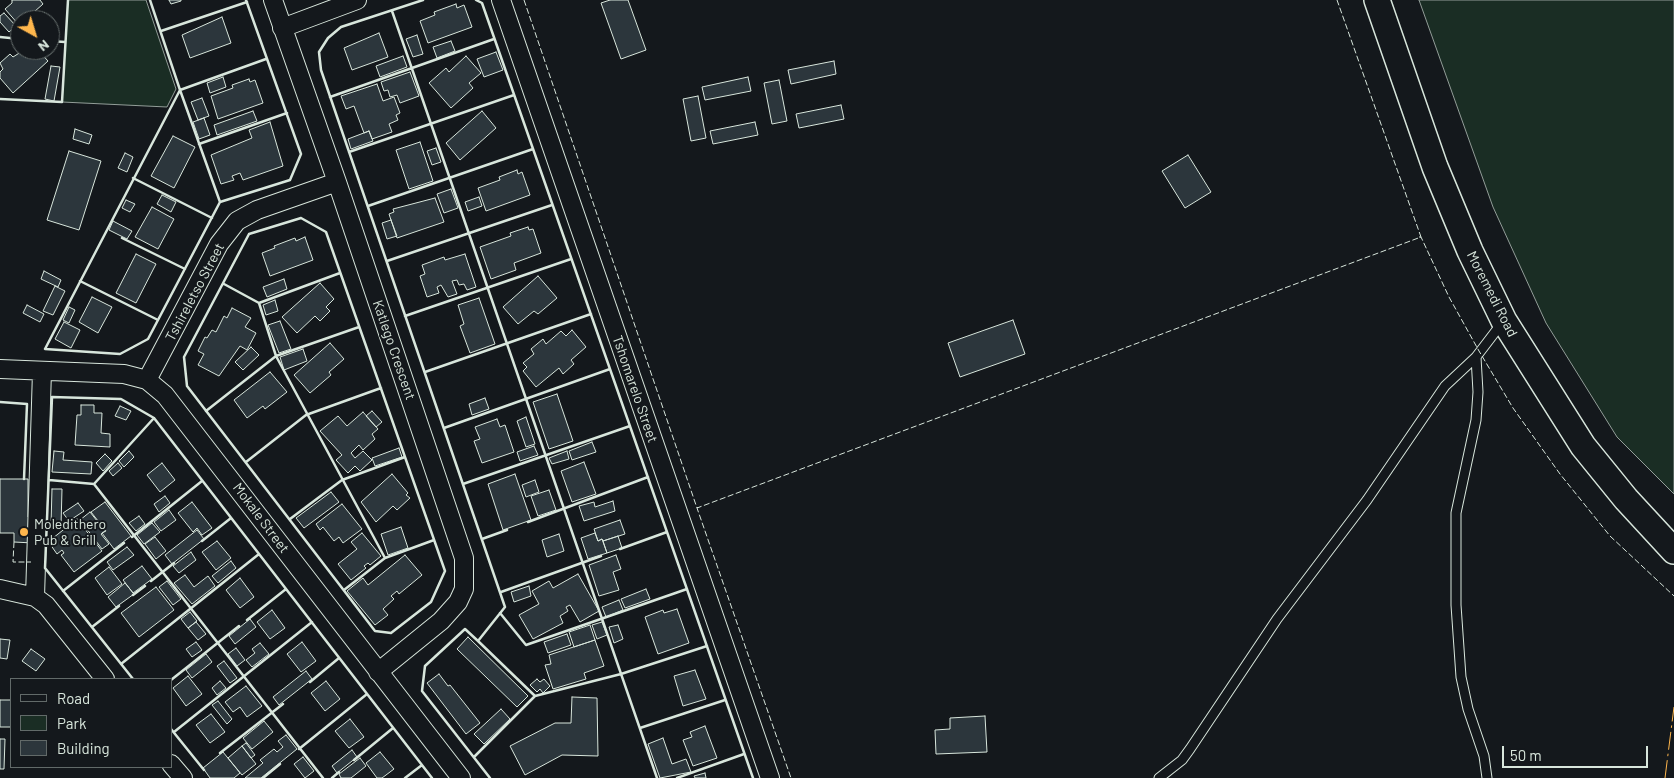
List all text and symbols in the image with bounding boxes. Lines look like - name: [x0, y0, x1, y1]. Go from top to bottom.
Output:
- north arrow: [10, 10, 60, 60]
- text: N: [35, 37, 53, 56]
- street label: Tshireletso Street: [162, 240, 228, 344]
- street label: Moremedi Road: [1463, 248, 1521, 340]
- street label: Katlego Crescent: [369, 298, 419, 402]
- street label: Tshomarelo Street: [609, 333, 661, 445]
- street label: Mokale Street: [229, 480, 293, 556]
- place label: Moledithero Pub & Grill: [34, 516, 106, 548]
- marker: Moledithero Pub & Grill: [18, 526, 30, 538]
- legend: [10, 678, 172, 768]
- text: Road: [57, 689, 90, 707]
- text: Park: [57, 714, 86, 732]
- scale bar: [1504, 736, 1650, 768]
- text: Building: [57, 739, 110, 757]
- text: 50 m: [1510, 746, 1542, 764]

